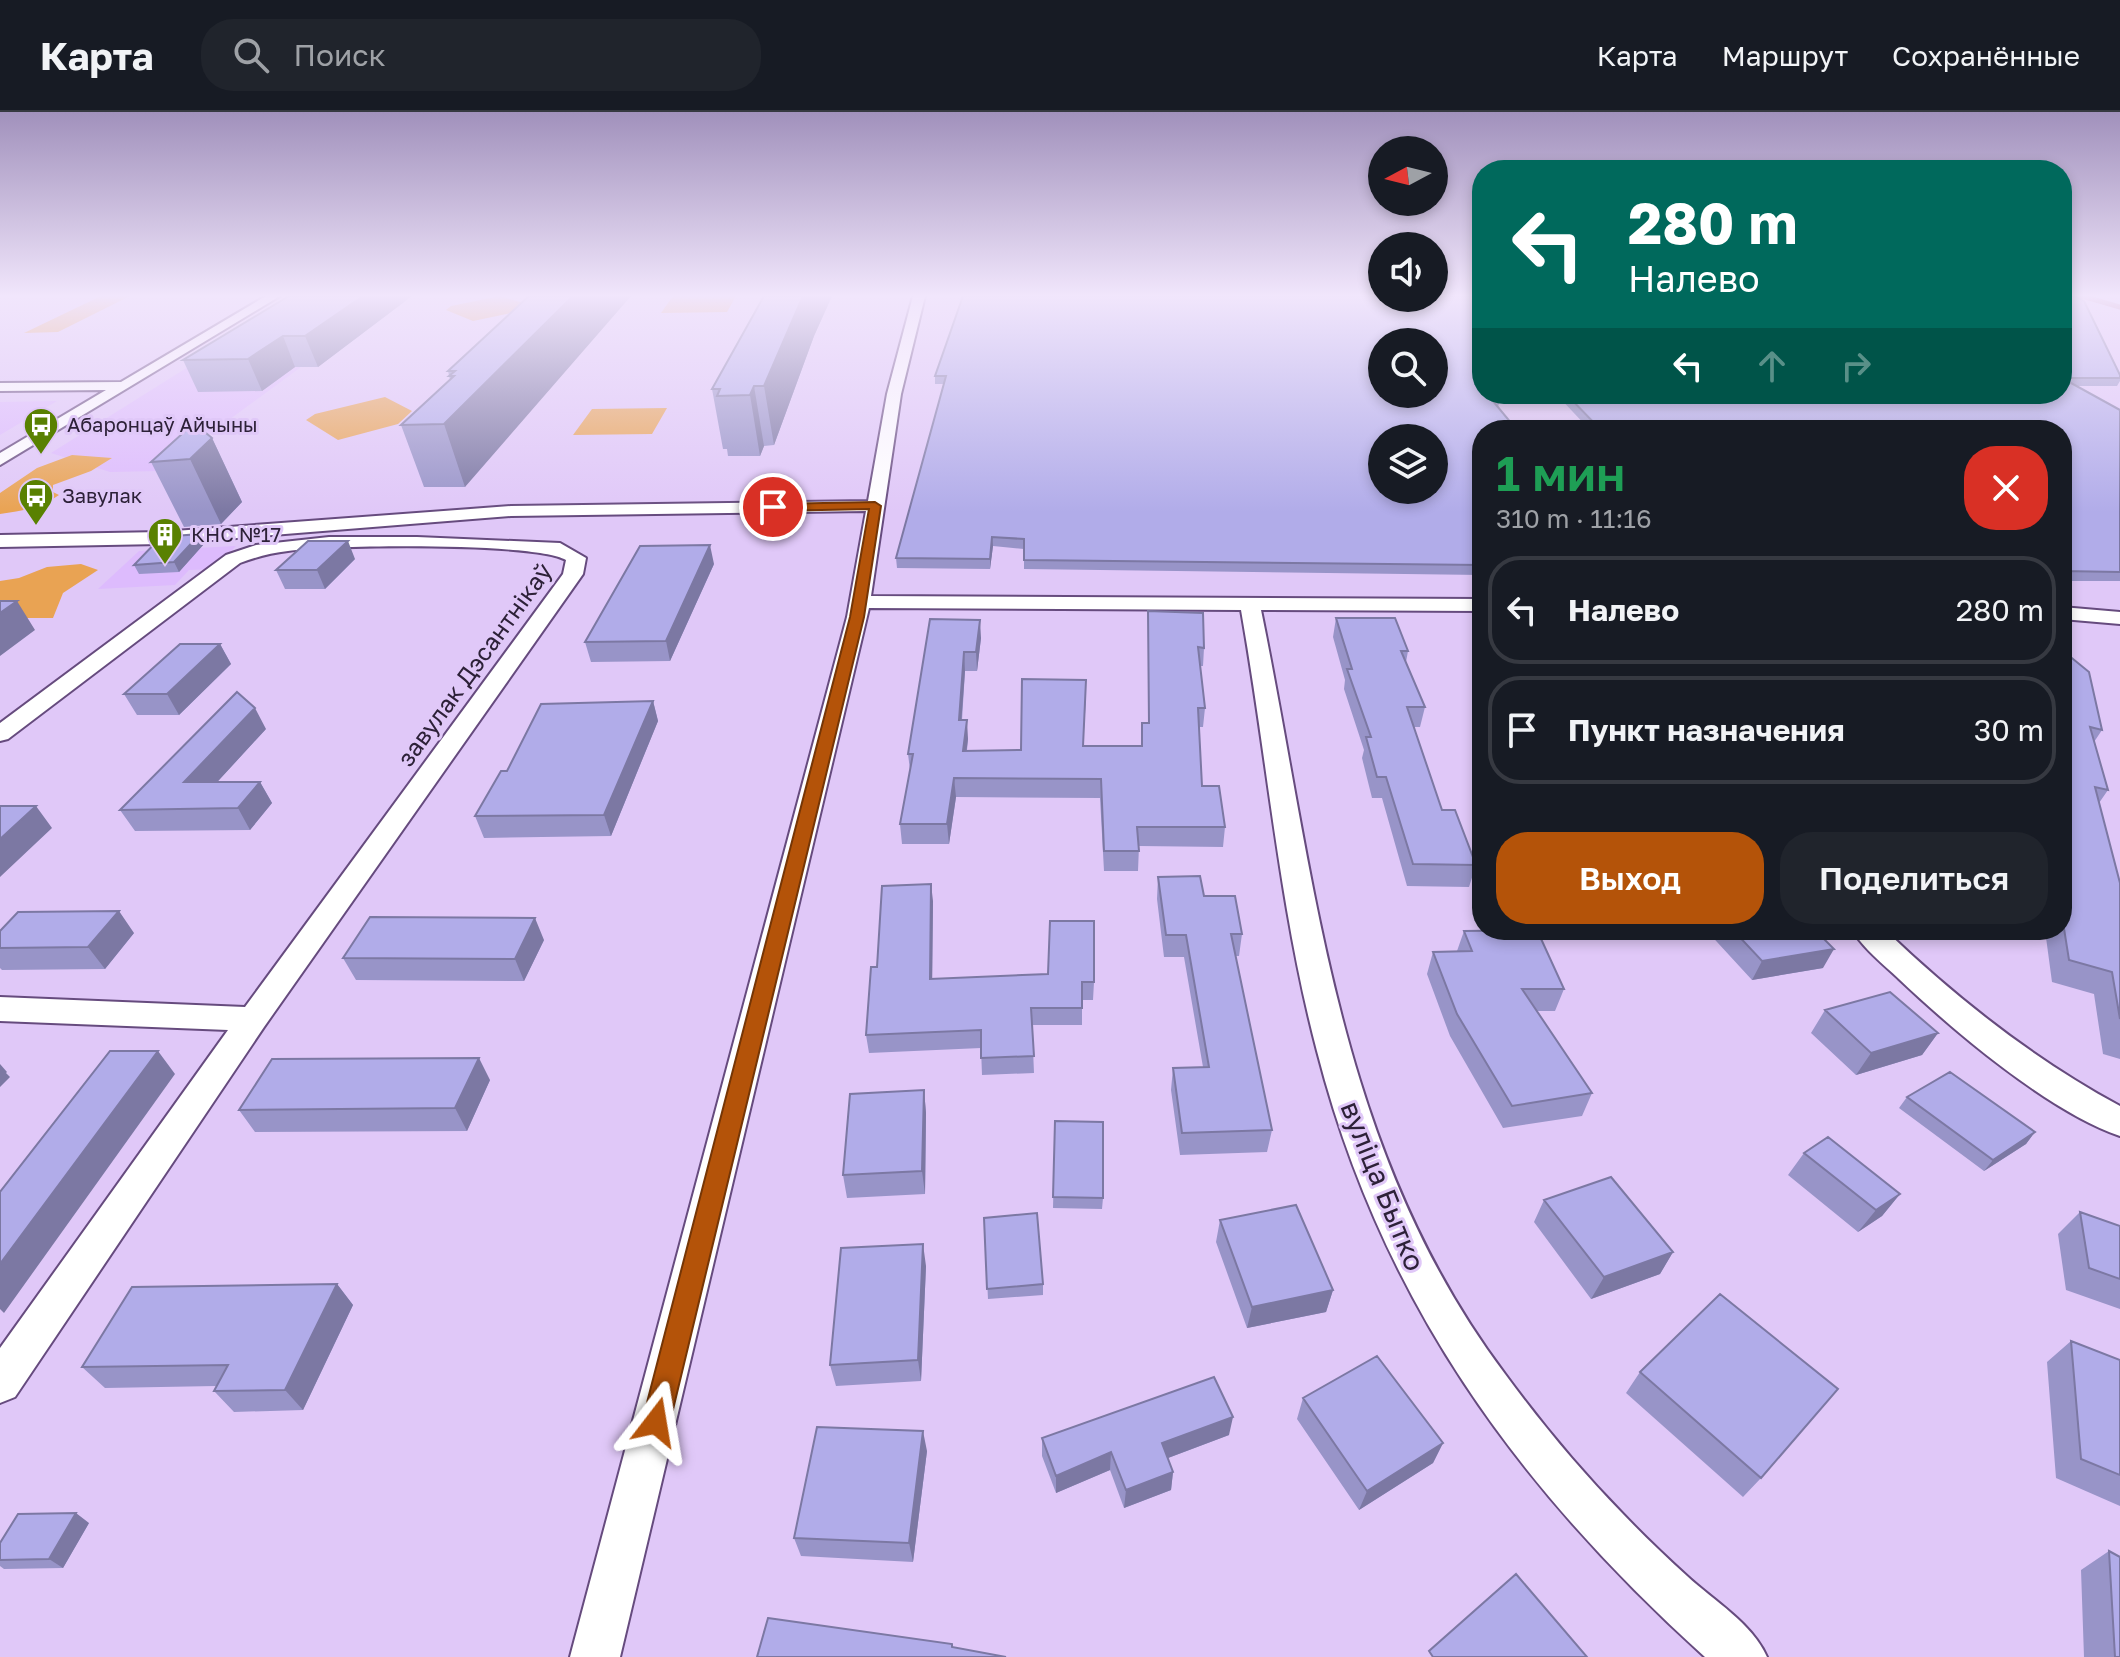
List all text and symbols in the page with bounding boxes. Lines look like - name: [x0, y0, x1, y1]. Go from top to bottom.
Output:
- search box: [201, 19, 761, 91]
- text: Карта: [40, 33, 153, 78]
- icon: search: [229, 33, 273, 77]
- text: Поиск: [293, 37, 386, 73]
- text: Карта: [1597, 39, 1678, 72]
- text: Маршрут: [1722, 39, 1848, 72]
- text: Сохранённые: [1892, 39, 2080, 72]
- north arrow: [1368, 136, 1448, 216]
- map controls: [1368, 136, 1448, 504]
- text: 280 m: [1628, 189, 1797, 256]
- icon: left: [1496, 192, 1600, 296]
- button: sound: [1368, 232, 1448, 312]
- text: Налево: [1628, 257, 1760, 300]
- button: search: [1368, 328, 1448, 408]
- icon: left: [1666, 344, 1710, 388]
- icon: ahead: [1750, 344, 1794, 388]
- icon: right: [1834, 344, 1878, 388]
- bus stop icon: Абаронцаў Айчыны: [22, 406, 60, 456]
- place label: Абаронцаў Айчыны: [67, 412, 258, 436]
- button: layers: [1368, 424, 1448, 504]
- text: 1 мин: [1496, 444, 1625, 502]
- button: close: [1964, 446, 2048, 530]
- pin: [739, 473, 807, 541]
- bus stop icon: Завулак: [17, 477, 55, 527]
- place label: Завулак: [62, 483, 142, 507]
- icon: arrive: [751, 485, 795, 529]
- text: 310 m · 11:16: [1496, 503, 1652, 534]
- building icon: КНС №17: [146, 516, 184, 566]
- place label: КНС №17: [191, 522, 281, 546]
- street label: завулак Дэсантнікаў: [390, 557, 557, 771]
- icon: left: [1500, 588, 1544, 632]
- text: Налево: [1568, 592, 1679, 628]
- text: 280 m: [1956, 592, 2044, 628]
- icon: arrive: [1500, 708, 1544, 752]
- text: Пункт назначения: [1568, 712, 1845, 748]
- text: 30 m: [1974, 712, 2044, 748]
- button: Выход: [1496, 832, 1764, 924]
- button: Поделиться: [1780, 832, 2048, 924]
- street label: вуліца Бытко: [1334, 1096, 1432, 1275]
- position arrow: [614, 1380, 698, 1464]

